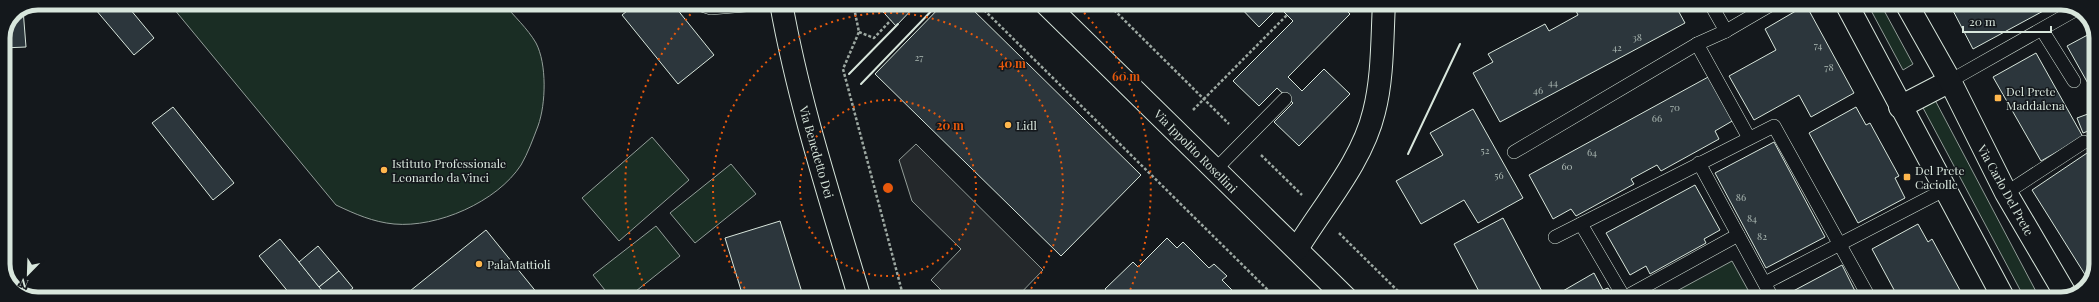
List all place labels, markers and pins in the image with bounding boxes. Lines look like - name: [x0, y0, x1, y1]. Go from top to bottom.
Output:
- place label: Del Prete Maddalena: [2006, 83, 2065, 113]
- marker: Del Prete Maddalena: [1993, 93, 2003, 103]
- place label: Lidl: [1016, 117, 1038, 133]
- marker: Lidl: [1003, 120, 1013, 130]
- place label: Istituto Professionale Leonardo da Vinci: [392, 155, 506, 185]
- place label: Del Prete Caciolle: [1915, 162, 1965, 192]
- marker: Istituto Professionale Leonardo da Vinci: [379, 165, 389, 175]
- marker: Del Prete Caciolle: [1902, 172, 1912, 182]
- centre of rings: [881, 181, 895, 195]
- place label: PalaMattioli: [487, 256, 551, 272]
- marker: PalaMattioli: [474, 259, 484, 269]

